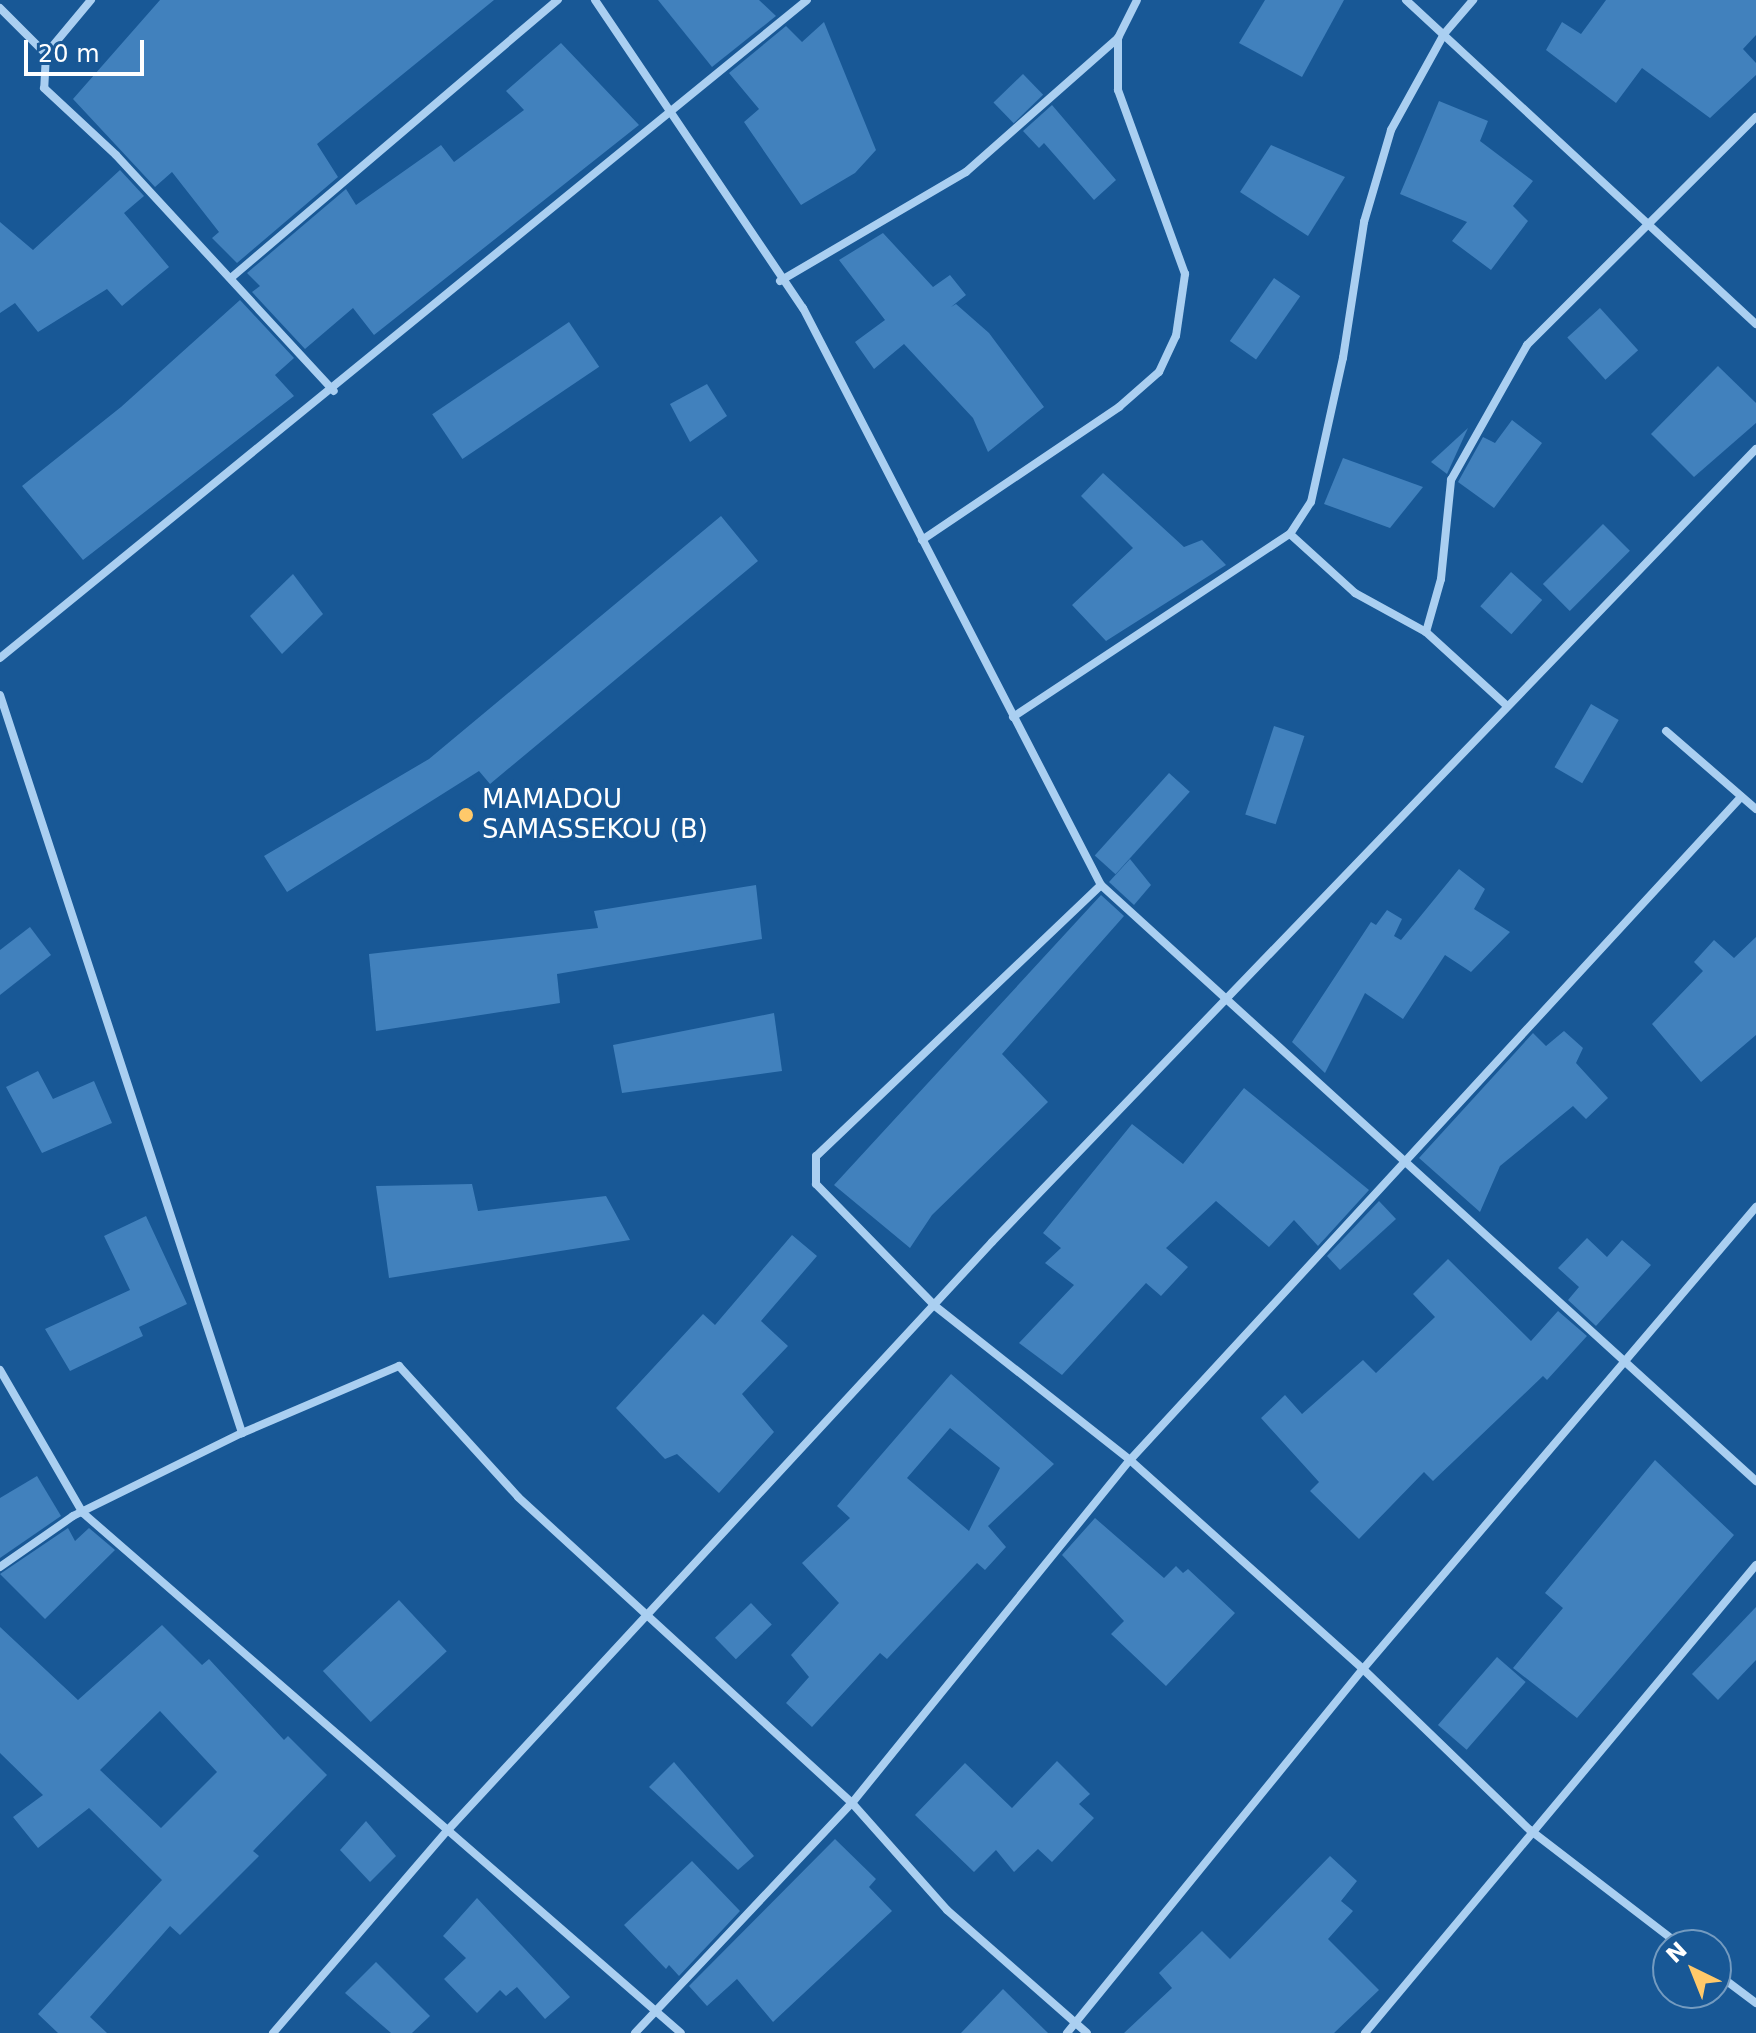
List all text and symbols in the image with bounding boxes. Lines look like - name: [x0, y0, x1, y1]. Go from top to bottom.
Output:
- scale bar: [28, 24, 148, 74]
- text: 20 m: [38, 40, 100, 68]
- place label: MAMADOU SAMASSEKOU (B): [482, 784, 708, 846]
- marker: MAMADOU SAMASSEKOU (B): [457, 806, 475, 824]
- north arrow: [1652, 1929, 1732, 2009]
- text: N: [1661, 1937, 1692, 1968]

